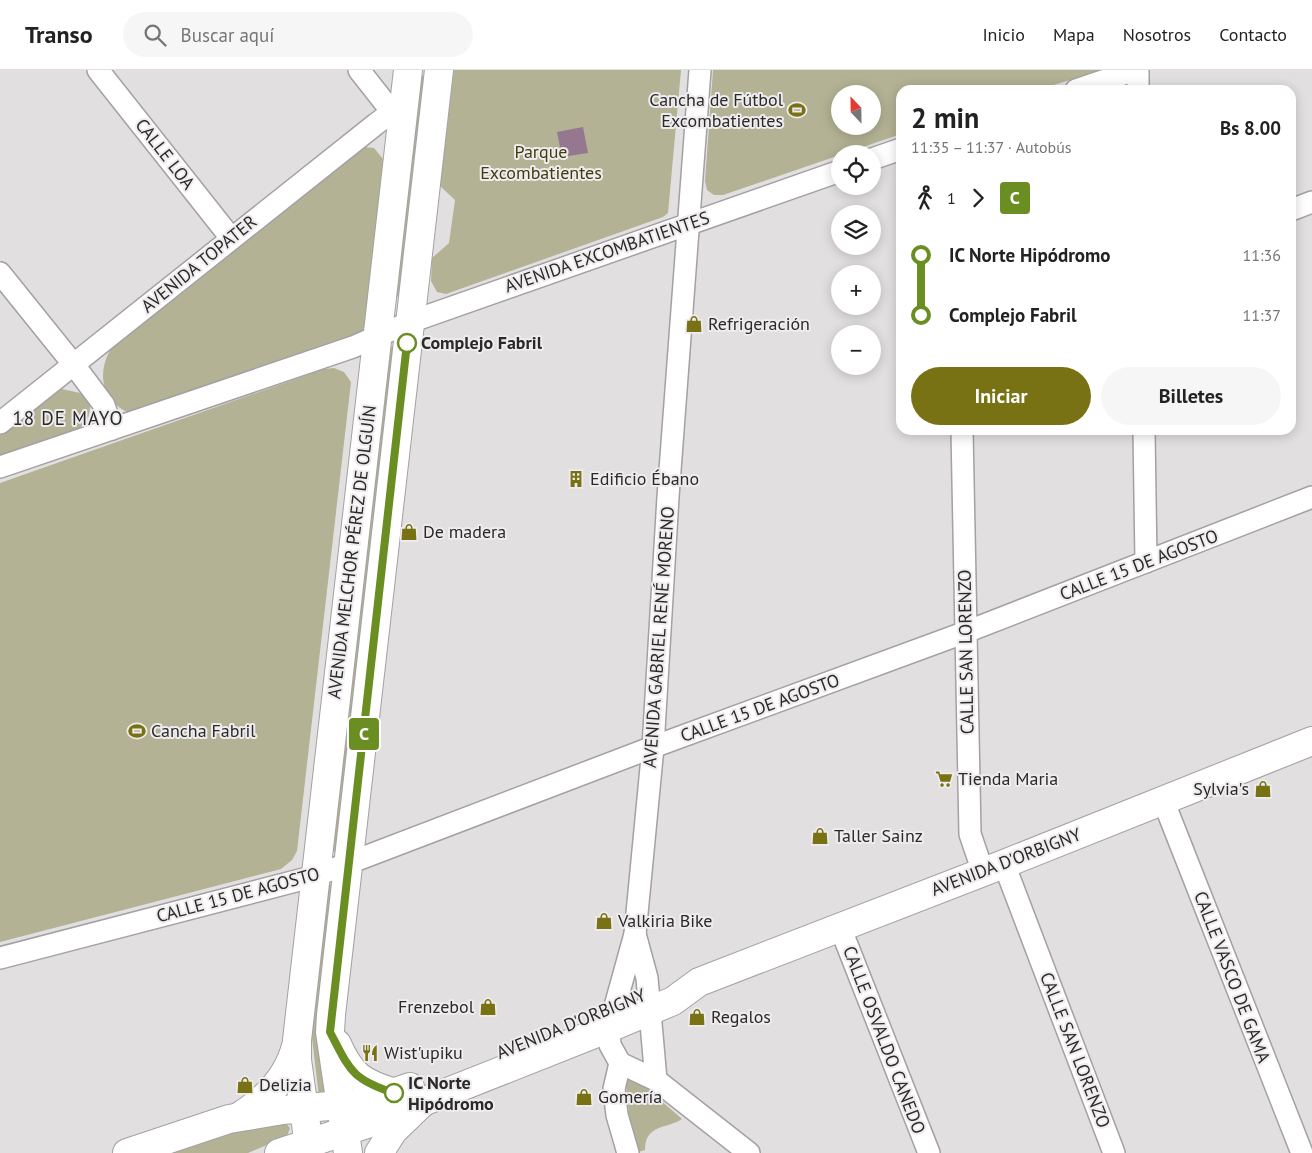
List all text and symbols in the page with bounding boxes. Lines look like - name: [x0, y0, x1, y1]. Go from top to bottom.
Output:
- search box: [123, 12, 473, 57]
- text: Transo: [25, 19, 93, 50]
- icon: search: [141, 21, 169, 49]
- text: Buscar aquí: [181, 23, 274, 47]
- text: Inicio: [982, 23, 1025, 46]
- text: Mapa: [1053, 23, 1095, 46]
- text: Nosotros: [1123, 23, 1191, 46]
- text: Contacto: [1219, 23, 1287, 46]
- north arrow: [831, 85, 881, 135]
- map controls: [831, 85, 881, 375]
- place label: Cancha de Fútbol Excombatientes: [649, 88, 784, 132]
- text: 2 min: [911, 99, 979, 136]
- sports icon: Cancha de Fútbol Excombatientes: [787, 100, 807, 120]
- street label: CALLE LOA: [131, 114, 201, 194]
- text: Bs 8.00: [1220, 116, 1281, 140]
- text: 11:35 – 11:37 · Autobús: [911, 137, 1072, 157]
- park label: Parque Excombatientes: [480, 140, 602, 184]
- button: locate: [831, 145, 881, 195]
- icon: walk: [911, 184, 939, 212]
- icon: forward: [964, 184, 992, 212]
- text: C: [1010, 186, 1020, 209]
- text: 1: [947, 188, 956, 208]
- button: layers: [831, 205, 881, 255]
- street label: AVENIDA EXCOMBATIENTES: [501, 206, 712, 297]
- street label: AVENIDA TOPATER: [136, 210, 261, 317]
- text: IC Norte Hipódromo: [949, 243, 1111, 267]
- text: 11:36: [1243, 245, 1281, 265]
- button: +: [831, 265, 881, 315]
- text: Complejo Fabril: [949, 303, 1077, 327]
- text: 11:37: [1243, 305, 1281, 325]
- place label: Refrigeración: [708, 312, 810, 335]
- shop icon: Refrigeración: [684, 314, 704, 334]
- button: −: [831, 325, 881, 375]
- place label: Complejo Fabril: [421, 331, 543, 354]
- marker: Complejo Fabril: [397, 333, 417, 353]
- button: Iniciar: [911, 367, 1091, 425]
- button: Billetes: [1101, 367, 1281, 425]
- street label: AVENIDA MELCHOR PÉREZ DE OLGUÍN: [322, 404, 381, 700]
- district label: 18 DE MAYO: [12, 406, 124, 430]
- place label: Edificio Ébano: [590, 467, 699, 490]
- building icon: Edificio Ébano: [566, 469, 586, 489]
- street label: AVENIDA GABRIEL RENÉ MORENO: [638, 505, 679, 769]
- place label: De madera: [423, 520, 506, 543]
- shop icon: De madera: [399, 522, 419, 542]
- street label: CALLE 15 DE AGOSTO: [1056, 524, 1221, 605]
- street label: CALLE SAN LORENZO: [953, 569, 978, 735]
- street label: CALLE 15 DE AGOSTO: [677, 668, 843, 747]
- line badge: C: [348, 718, 380, 750]
- place label: Cancha Fabril: [151, 719, 256, 742]
- sports icon: Cancha Fabril: [127, 721, 147, 741]
- text: C: [359, 722, 369, 745]
- place label: Tienda Maria: [958, 767, 1058, 790]
- supermarket icon: Tienda Maria: [934, 769, 954, 789]
- place label: Sylvia's: [1193, 777, 1249, 800]
- shop icon: Sylvia's: [1253, 779, 1273, 799]
- street label: AVENIDA D'ORBIGNY: [927, 822, 1084, 901]
- place label: Taller Sainz: [834, 824, 923, 847]
- shop icon: Taller Sainz: [810, 826, 830, 846]
- street label: CALLE 15 DE AGOSTO: [154, 862, 322, 927]
- street label: CALLE VASCO DE GAMA: [1189, 888, 1276, 1066]
- place label: Valkiria Bike: [617, 909, 713, 932]
- shop icon: Valkiria Bike: [594, 911, 614, 931]
- street label: CALLE OSVALDO CANEDO: [838, 943, 931, 1137]
- street label: CALLE SAN LORENZO: [1035, 969, 1116, 1131]
- street label: AVENIDA D'ORBIGNY: [493, 983, 649, 1064]
- place label: Frenzebol: [398, 995, 475, 1018]
- shop icon: Frenzebol: [478, 997, 498, 1017]
- place label: Regalos: [711, 1005, 771, 1028]
- shop icon: Regalos: [687, 1007, 707, 1027]
- place label: Wist'upiku: [384, 1041, 463, 1064]
- restaurant icon: Wist'upiku: [360, 1043, 380, 1063]
- place label: IC Norte Hipódromo: [408, 1071, 494, 1115]
- place label: Delizia: [259, 1073, 312, 1096]
- shop icon: Delizia: [235, 1075, 255, 1095]
- marker: IC Norte Hipódromo: [384, 1083, 404, 1103]
- place label: Gomería: [598, 1085, 662, 1108]
- shop icon: Gomería: [574, 1087, 594, 1107]

